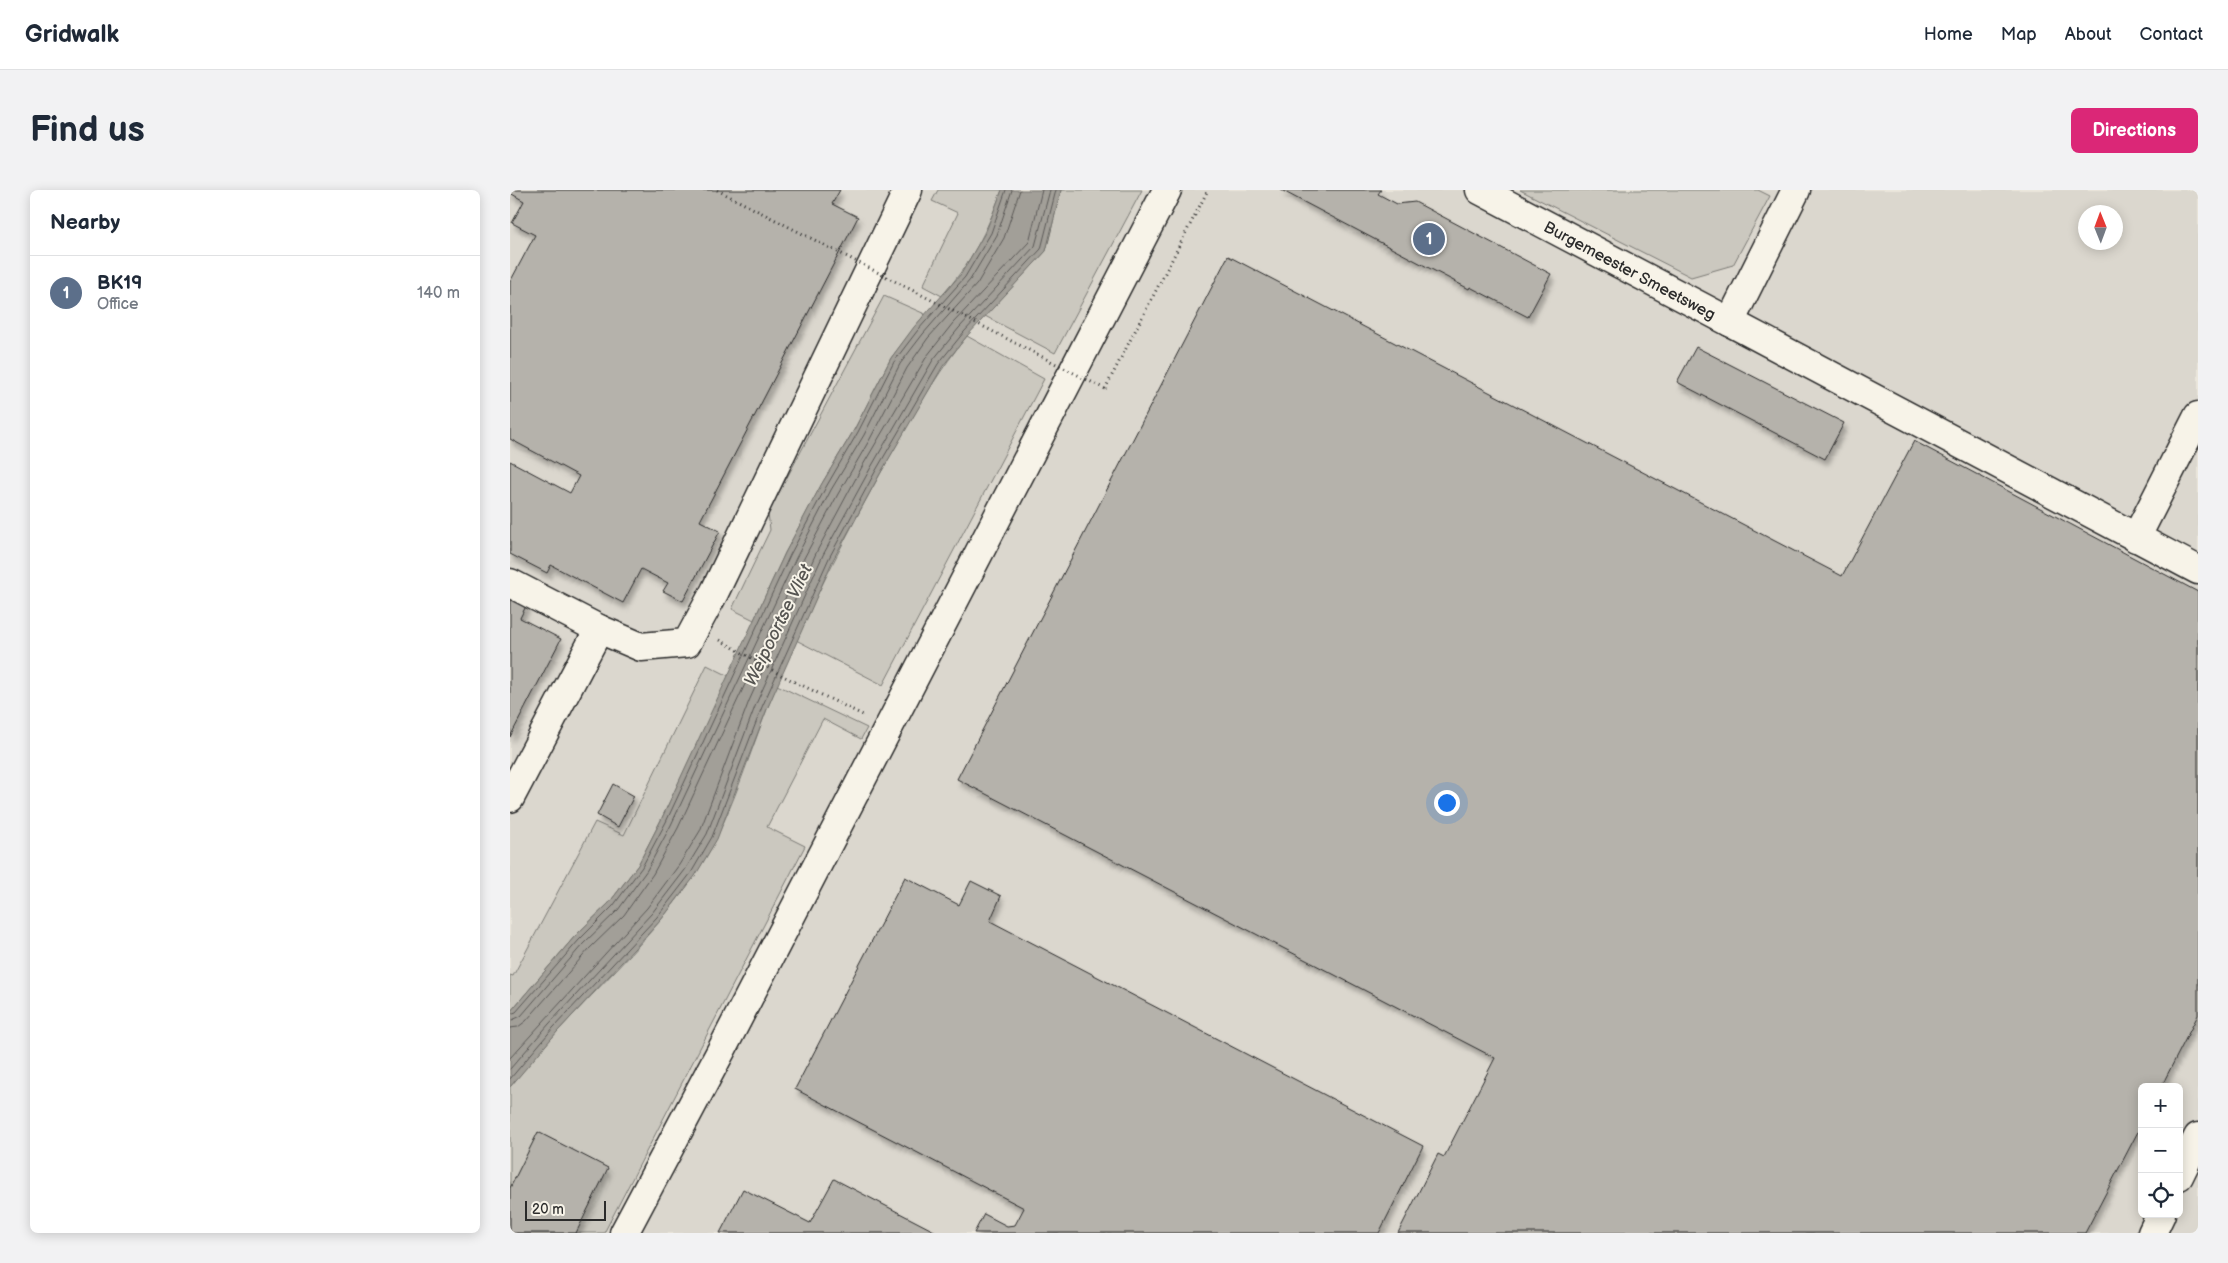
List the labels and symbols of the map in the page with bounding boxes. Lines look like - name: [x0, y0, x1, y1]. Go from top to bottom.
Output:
- north arrow: [2078, 205, 2123, 250]
- street label: Burgemeester Smeetsweg: [1540, 218, 1718, 325]
- pin: 1: [1413, 220, 1445, 258]
- water label: Weipoortse Vliet: [740, 561, 817, 689]
- your location: [1434, 790, 1460, 816]
- scale bar: [525, 1198, 606, 1221]

